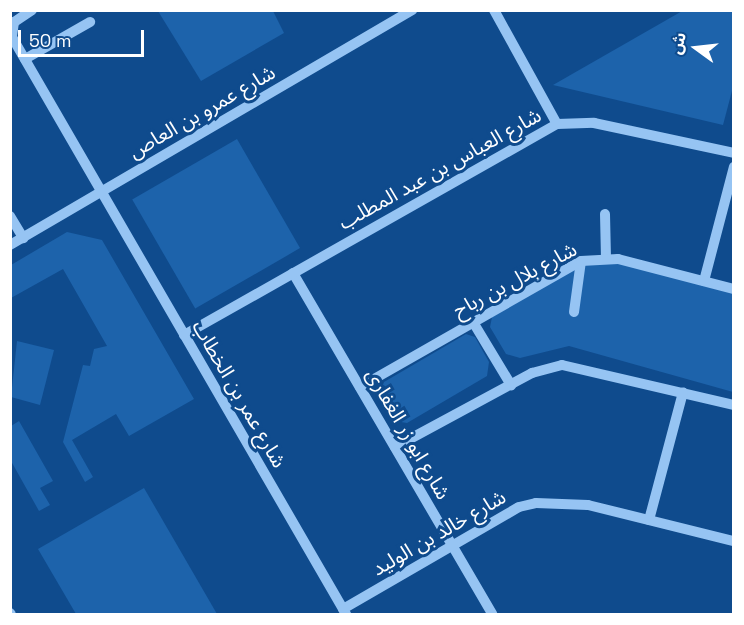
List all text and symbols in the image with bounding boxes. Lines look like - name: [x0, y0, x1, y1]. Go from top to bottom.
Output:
- scale bar: [21, 18, 147, 56]
- north arrow: [666, 18, 726, 78]
- text: 50 m: [29, 29, 71, 52]
- text: ش: [665, 30, 691, 57]
- street label: شارع عمرو بن العاص: [124, 60, 280, 164]
- street label: شارع العباس بن عبد المطلب: [335, 103, 545, 235]
- street label: شارع بلال بن رباح: [449, 237, 581, 323]
- street label: شارع عمر بن الخطاب: [187, 316, 291, 472]
- street label: شارع ابو زر الغفارى: [361, 364, 455, 504]
- street label: شارع خالد بن الوليد: [368, 485, 510, 581]

